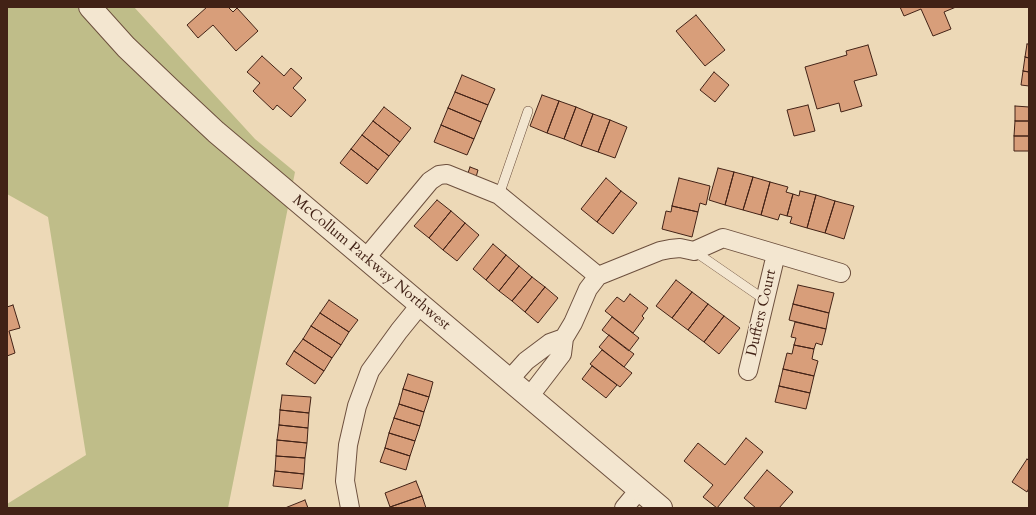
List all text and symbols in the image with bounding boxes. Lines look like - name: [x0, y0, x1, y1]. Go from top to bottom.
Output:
- street label: McCollum Parkway Northwest: [288, 192, 454, 334]
- street label: Duffers Court: [743, 268, 781, 358]

